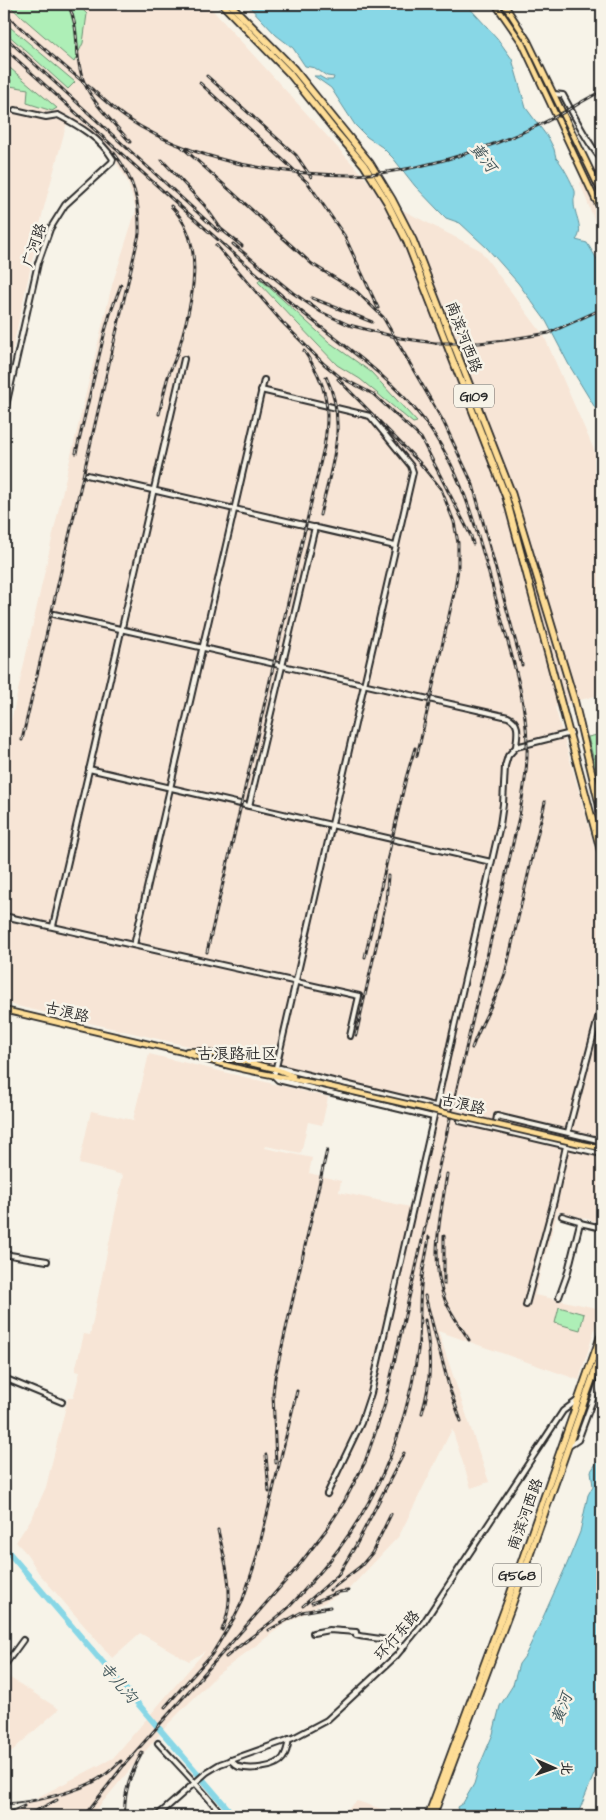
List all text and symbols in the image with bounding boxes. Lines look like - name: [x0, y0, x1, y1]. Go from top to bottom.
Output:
- water label: 黄河: [465, 138, 504, 179]
- street label: 广河路: [17, 220, 52, 270]
- street label: 南滨河西路: [440, 298, 487, 376]
- road number: G109: [454, 384, 494, 408]
- street label: 古浪路: [43, 997, 91, 1028]
- district label: 古浪路社区: [197, 1043, 277, 1065]
- street label: 古浪路: [439, 1089, 487, 1120]
- street label: 南滨河西路: [503, 1475, 548, 1553]
- road number: G568: [493, 1564, 541, 1586]
- street label: 环行东路: [370, 1606, 425, 1665]
- water label: 寺儿沟: [94, 1657, 144, 1709]
- water label: 黄河: [546, 1687, 579, 1727]
- north arrow: [528, 1742, 578, 1792]
- text: 北: [556, 1761, 576, 1776]

